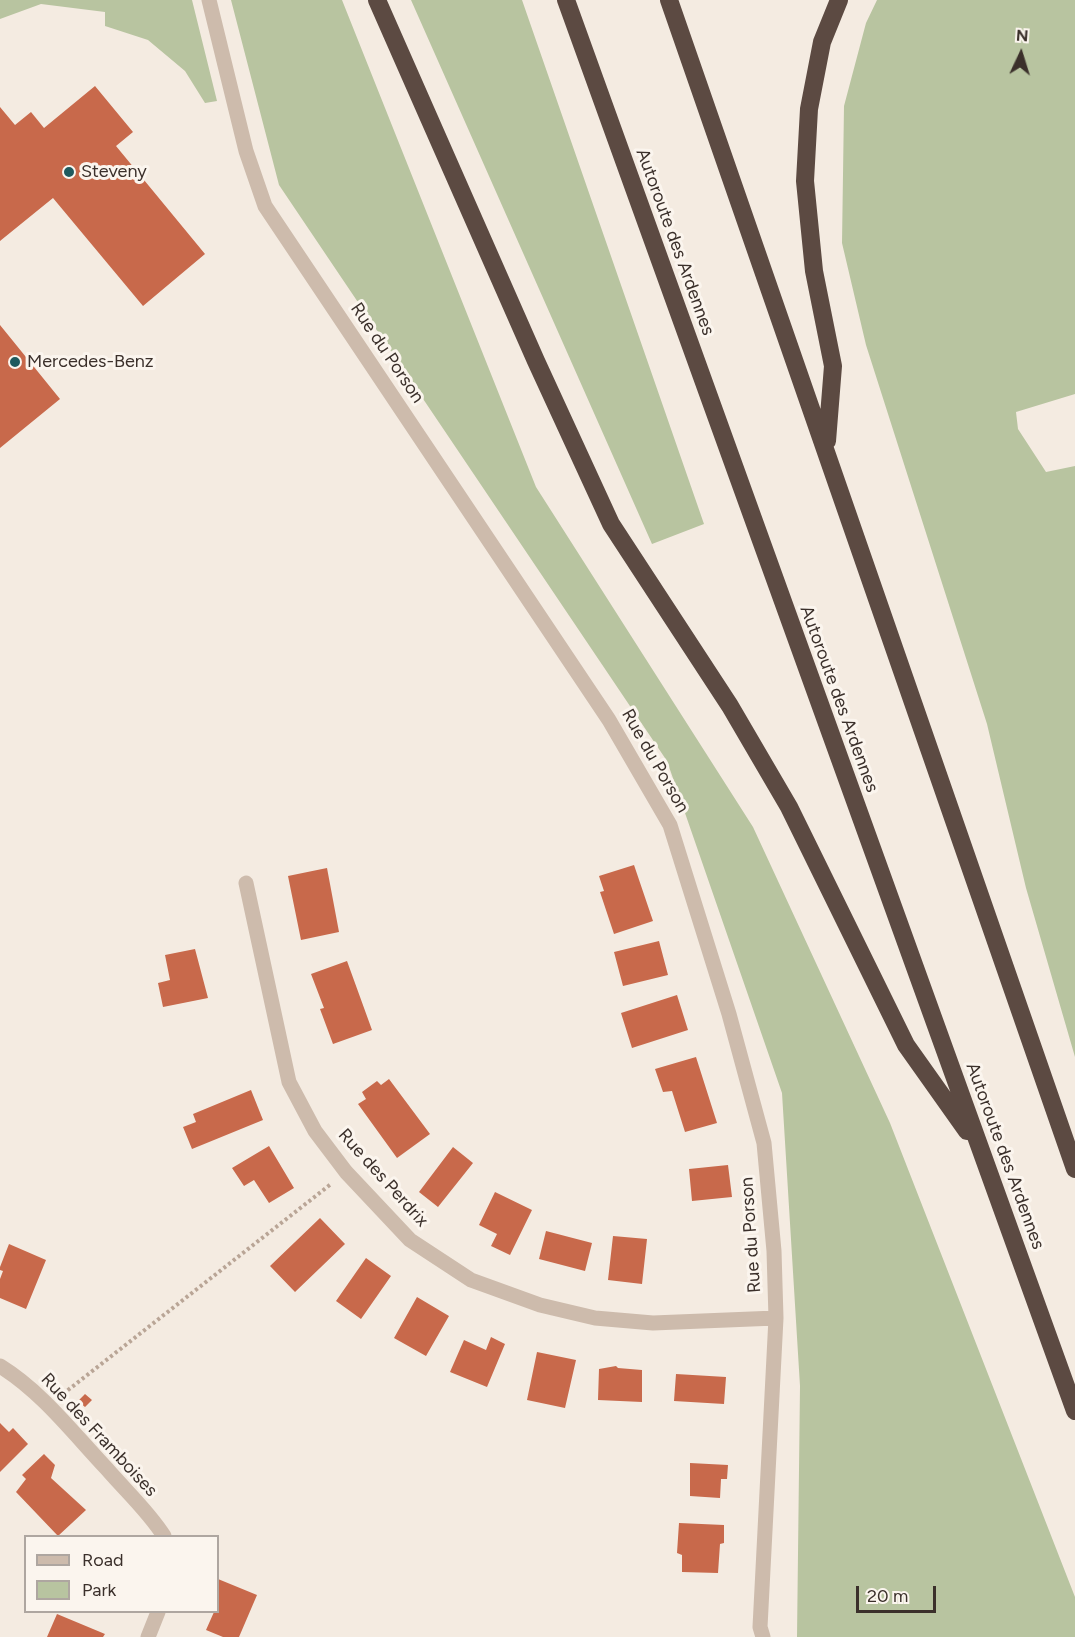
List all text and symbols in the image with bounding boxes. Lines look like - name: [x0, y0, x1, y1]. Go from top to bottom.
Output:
- north arrow: [991, 24, 1051, 84]
- text: N: [1015, 26, 1029, 45]
- street label: Autoroute des Ardennes: [631, 146, 719, 338]
- place label: Steveny: [81, 161, 147, 183]
- marker: Steveny: [62, 165, 76, 179]
- street label: Rue du Porson: [346, 299, 428, 407]
- place label: Mercedes-Benz: [27, 351, 154, 373]
- marker: Mercedes-Benz: [8, 355, 22, 369]
- street label: Autoroute des Ardennes: [795, 603, 883, 795]
- street label: Rue du Porson: [617, 705, 693, 817]
- street label: Autoroute des Ardennes: [961, 1060, 1049, 1252]
- street label: Rue des Perdrix: [333, 1125, 433, 1231]
- street label: Rue du Porson: [736, 1176, 766, 1294]
- street label: Rue des Framboises: [36, 1369, 162, 1501]
- legend: [24, 1535, 219, 1613]
- text: Road: [82, 1549, 123, 1571]
- scale bar: [859, 1574, 938, 1612]
- text: Park: [82, 1579, 116, 1601]
- text: 20 m: [867, 1585, 908, 1607]

